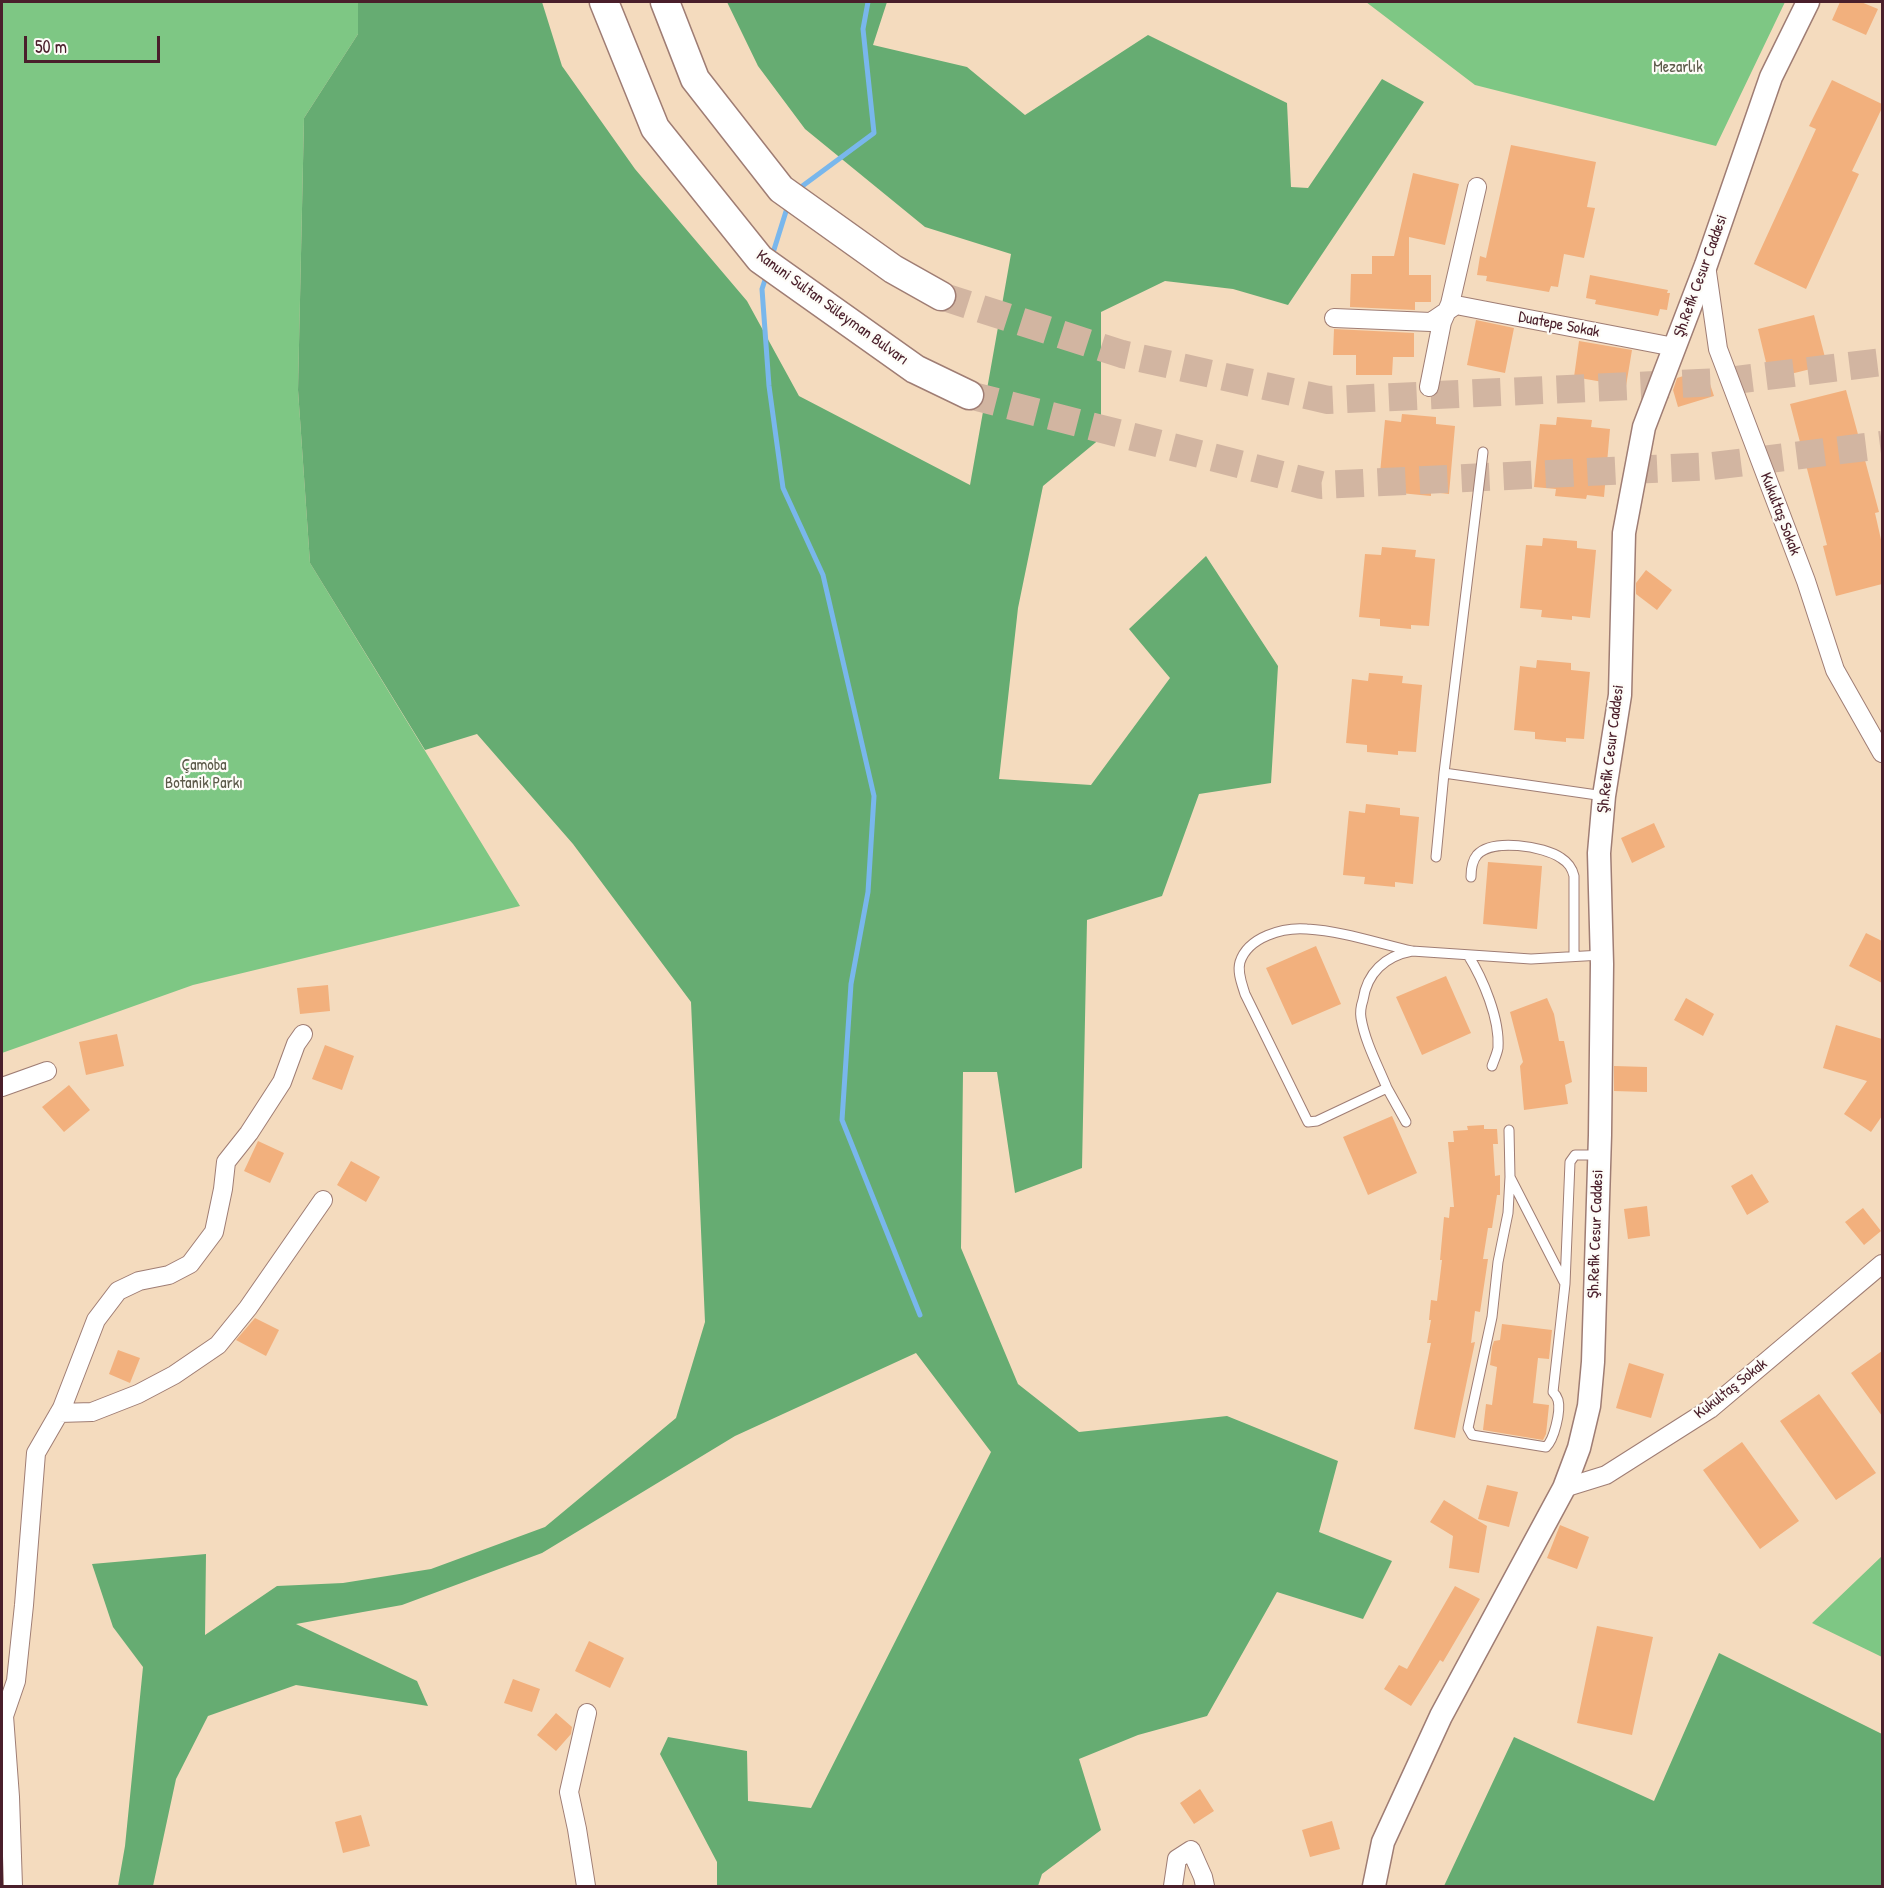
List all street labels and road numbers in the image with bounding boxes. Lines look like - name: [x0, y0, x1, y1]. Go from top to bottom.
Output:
- street label: Şh.Refik Cesur Caddesi: [1670, 212, 1732, 340]
- street label: Kanuni Sultan Süleyman Bulvarı: [752, 246, 912, 370]
- street label: Duatepe Sokak: [1517, 308, 1601, 342]
- street label: Kukultaş Sokak: [1755, 470, 1805, 558]
- street label: Şh.Refik Cesur Caddesi: [1594, 684, 1628, 814]
- street label: Şh.Refik Cesur Caddesi: [1584, 1169, 1608, 1299]
- street label: Kukultaş Sokak: [1691, 1355, 1771, 1423]

